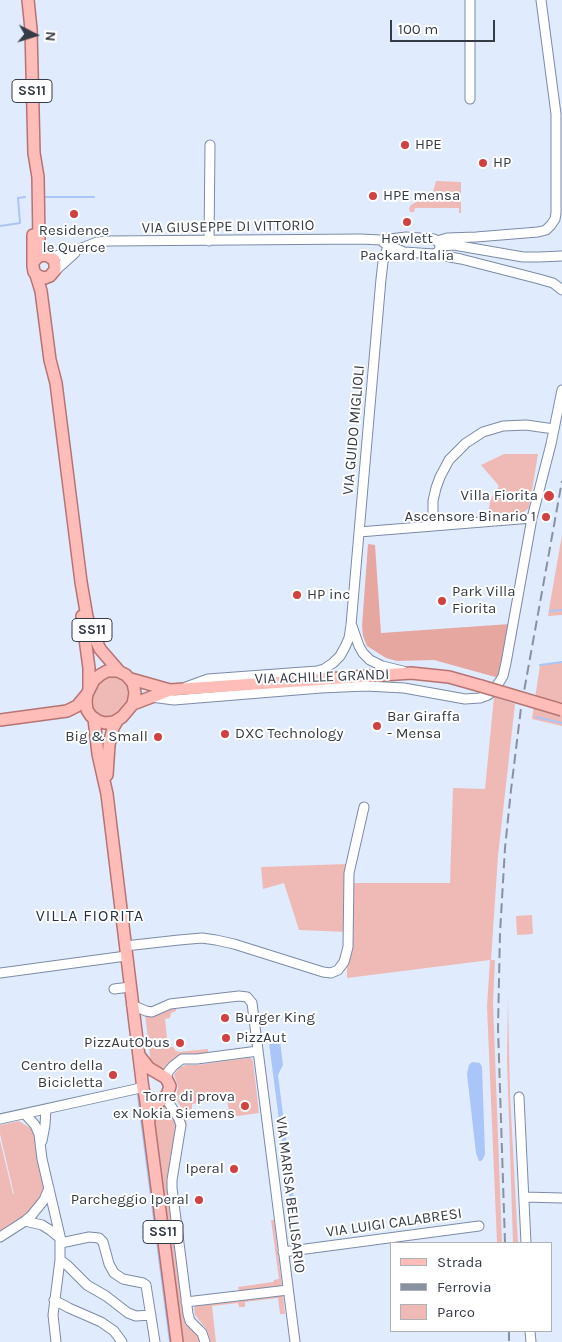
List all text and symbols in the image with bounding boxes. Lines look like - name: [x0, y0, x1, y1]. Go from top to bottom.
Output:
- north arrow: [10, 10, 60, 60]
- scale bar: [392, 10, 497, 42]
- text: 100 m: [398, 20, 438, 38]
- text: N: [42, 31, 59, 42]
- road number: SS11: [12, 80, 52, 102]
- place label: HPE: [415, 136, 442, 154]
- marker: HPE: [399, 139, 411, 151]
- place label: HP: [493, 154, 511, 172]
- marker: HP: [477, 157, 489, 169]
- place label: HPE mensa: [383, 187, 460, 205]
- marker: HPE mensa: [367, 190, 379, 202]
- marker: Residence le Querce: [68, 208, 80, 220]
- street label: VIA GIUSEPPE DI VITTORIO: [142, 216, 314, 238]
- marker: Hewlett Packard Italia: [401, 216, 413, 228]
- place label: Residence le Querce: [39, 222, 109, 257]
- place label: Hewlett Packard Italia: [360, 230, 454, 265]
- street label: VIA GUIDO MIGLIOLI: [339, 364, 369, 496]
- place label: Villa Fiorita: [461, 487, 538, 505]
- marker: Villa Fiorita: [542, 489, 556, 503]
- place label: Ascensore Binario 1: [405, 508, 536, 526]
- marker: Ascensore Binario 1: [540, 511, 552, 523]
- place label: Park Villa Fiorita: [452, 583, 516, 618]
- place label: HP inc: [307, 586, 350, 604]
- marker: HP inc: [291, 589, 303, 601]
- marker: Park Villa Fiorita: [436, 595, 448, 607]
- road number: SS11: [72, 618, 112, 642]
- street label: VIA ACHILLE GRANDI: [254, 666, 390, 688]
- place label: Bar Giraffa - Mensa: [387, 708, 460, 743]
- marker: Bar Giraffa - Mensa: [371, 720, 383, 732]
- place label: DXC Technology: [235, 725, 343, 743]
- place label: Big & Small: [65, 728, 148, 746]
- marker: DXC Technology: [219, 728, 231, 740]
- marker: Big & Small: [152, 731, 164, 743]
- district label: VILLA FIORITA: [34, 906, 146, 926]
- place label: Burger King: [235, 1009, 315, 1027]
- marker: Burger King: [219, 1012, 231, 1024]
- place label: PizzAut: [236, 1029, 286, 1047]
- marker: PizzAut: [220, 1032, 232, 1044]
- place label: PizzAutObus: [84, 1034, 170, 1052]
- marker: PizzAutObus: [174, 1037, 186, 1049]
- place label: Centro della Bicicletta: [21, 1057, 103, 1092]
- marker: Centro della Bicicletta: [107, 1069, 119, 1081]
- place label: Torre di prova ex Nokia Siemens: [113, 1088, 235, 1123]
- marker: Torre di prova ex Nokia Siemens: [239, 1100, 251, 1112]
- street label: VIA MARISA BELLISARIO: [271, 1116, 309, 1274]
- place label: Iperal: [185, 1160, 224, 1178]
- marker: Iperal: [228, 1163, 240, 1175]
- place label: Parcheggio Iperal: [71, 1191, 189, 1209]
- marker: Parcheggio Iperal: [193, 1194, 205, 1206]
- street label: VIA LUIGI CALABRESI: [325, 1205, 463, 1241]
- road number: SS11: [143, 1220, 183, 1244]
- legend: [390, 1242, 552, 1332]
- text: Strada: [437, 1253, 483, 1271]
- text: Ferrovia: [437, 1278, 491, 1296]
- text: Parco: [437, 1303, 475, 1321]

